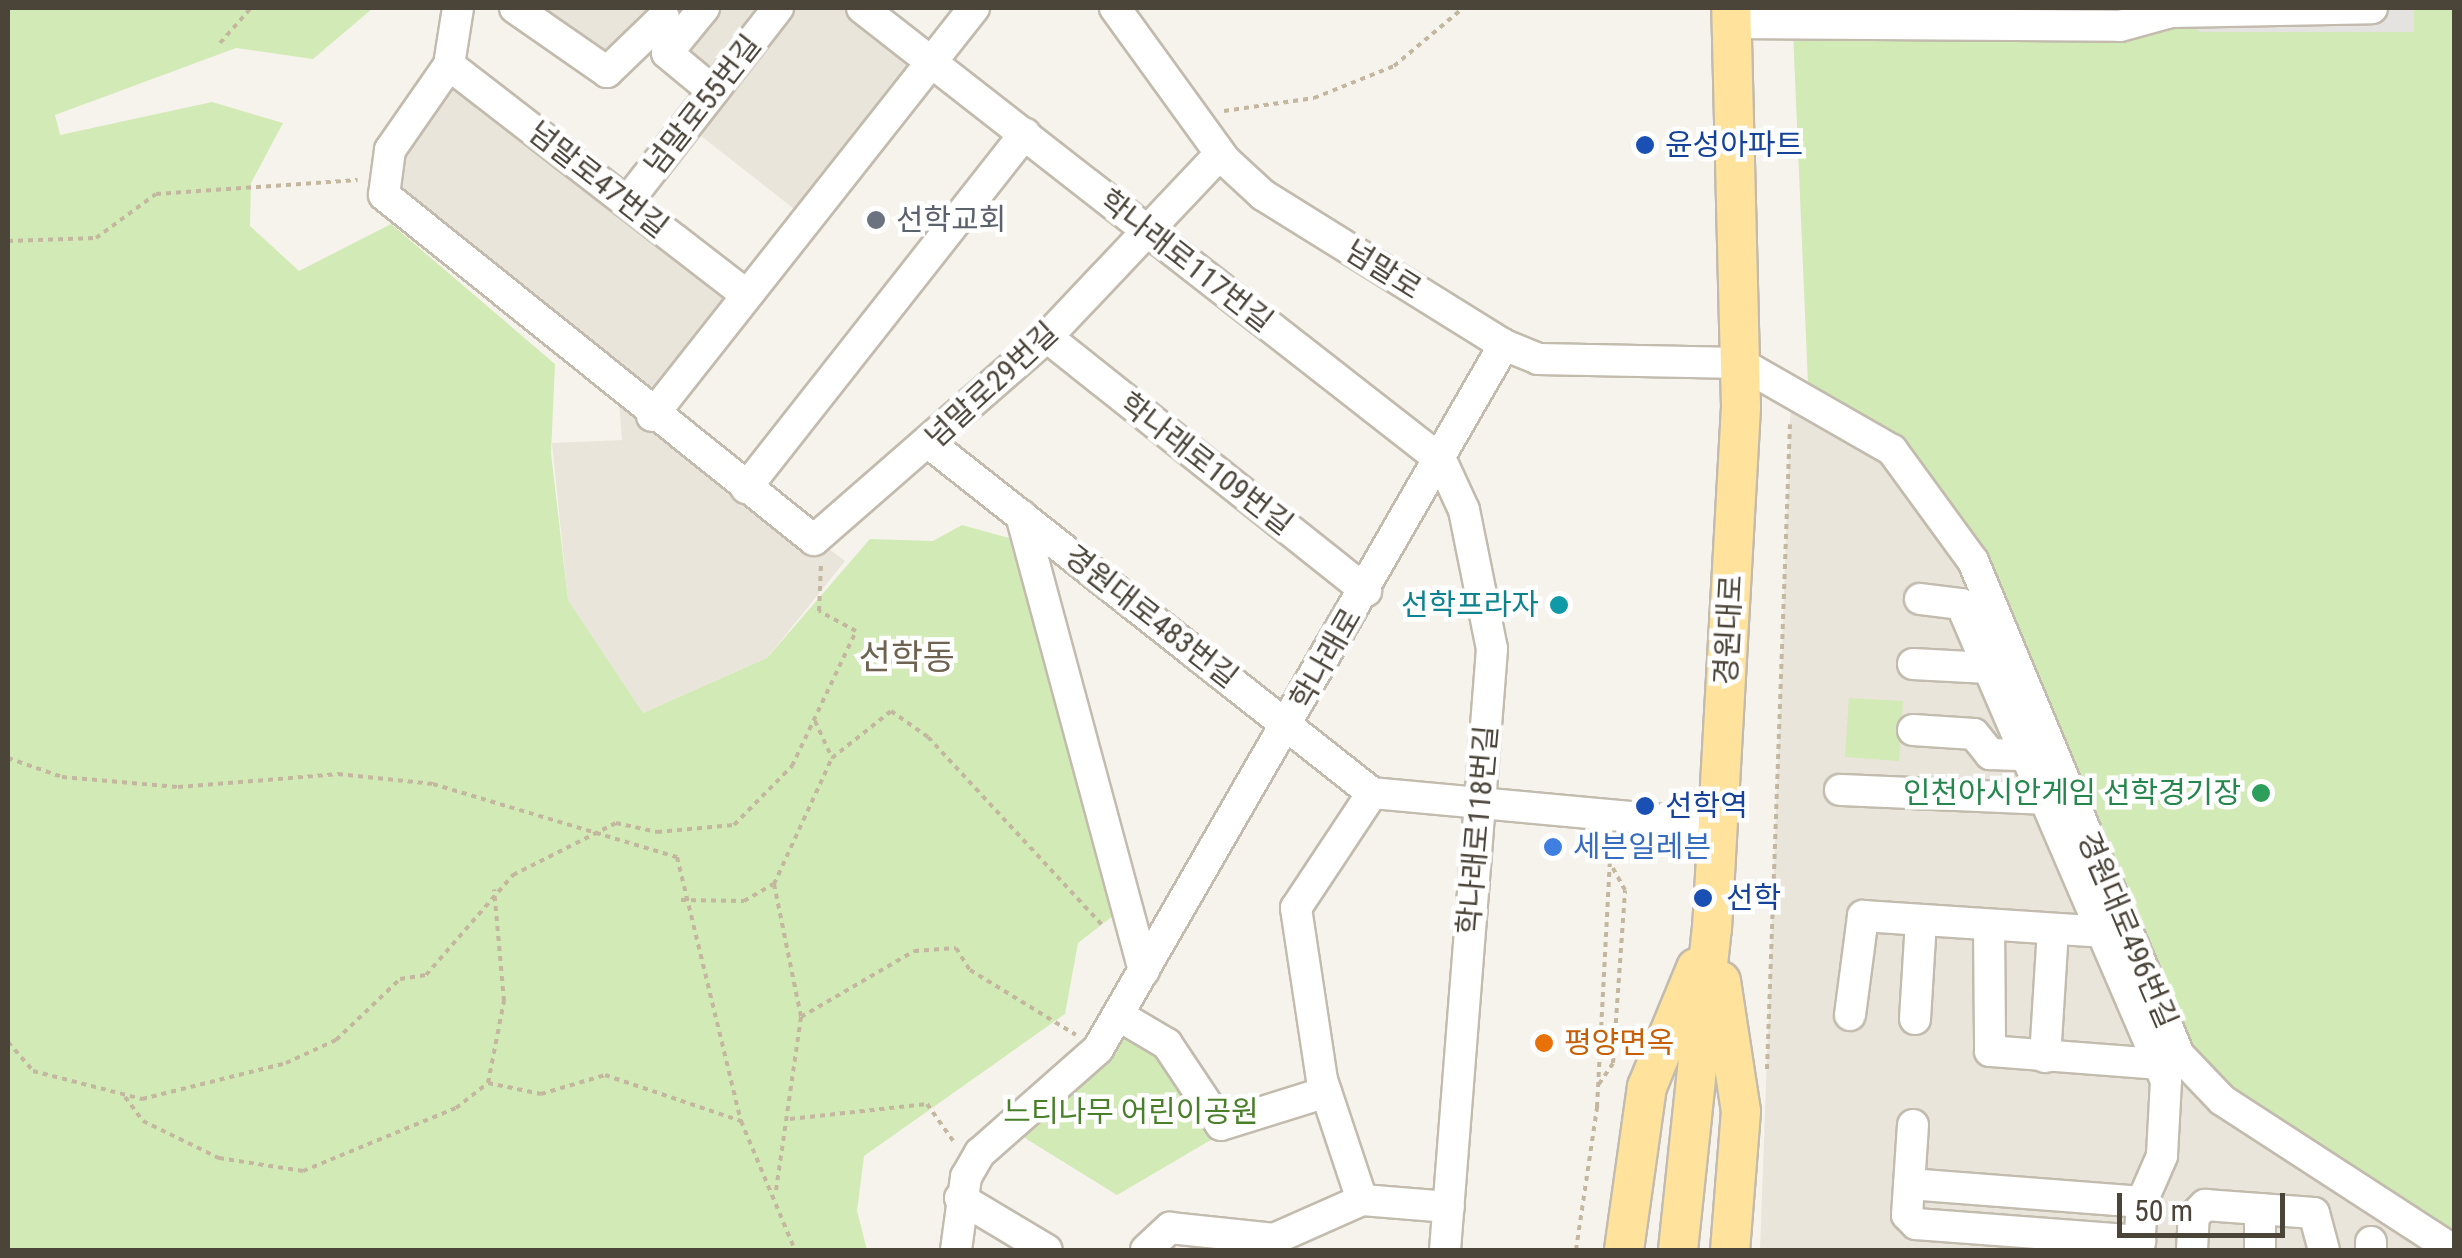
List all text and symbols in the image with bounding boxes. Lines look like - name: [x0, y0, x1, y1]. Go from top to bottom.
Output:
- street label: 넘말로55번길: [637, 28, 769, 182]
- street label: 넘말로47번길: [521, 114, 675, 246]
- place label: 윤성아파트: [1665, 127, 1803, 163]
- marker: 윤성아파트: [1634, 134, 1656, 156]
- street label: 학나래로117번길: [1092, 182, 1280, 340]
- place label: 선학교회: [896, 202, 1006, 238]
- marker: 선학교회: [865, 209, 887, 231]
- street label: 넘말로: [1338, 233, 1428, 307]
- street label: 넘말로29번길: [918, 315, 1066, 455]
- street label: 학나래로109번길: [1112, 385, 1300, 543]
- street label: 경원대로483번길: [1057, 538, 1245, 696]
- street label: 경원대로: [1708, 574, 1750, 686]
- place label: 선학프라자: [1401, 587, 1539, 623]
- marker: 선학프라자: [1548, 594, 1570, 616]
- street label: 학나래로: [1283, 602, 1369, 716]
- district label: 선학동: [859, 637, 955, 679]
- street label: 학나래로118번길: [1451, 724, 1505, 936]
- place label: 인천아시안게임 선학경기장: [1903, 775, 2241, 811]
- marker: 인천아시안게임 선학경기장: [2250, 782, 2272, 804]
- place label: 선학역: [1665, 788, 1748, 824]
- marker: 선학역: [1634, 795, 1656, 817]
- street label: 경원대로496번길: [2069, 826, 2185, 1034]
- place label: 세븐일레븐: [1573, 829, 1711, 865]
- marker: 세븐일레븐: [1542, 836, 1564, 858]
- place label: 선학: [1726, 880, 1781, 916]
- marker: 선학: [1690, 885, 1716, 911]
- place label: 평양면옥: [1564, 1025, 1674, 1061]
- marker: 평양면옥: [1533, 1032, 1555, 1054]
- park label: 느티나무 어린이공원: [1003, 1094, 1259, 1130]
- scale bar: [2122, 1173, 2290, 1235]
- text: 50 m: [2134, 1193, 2193, 1228]

